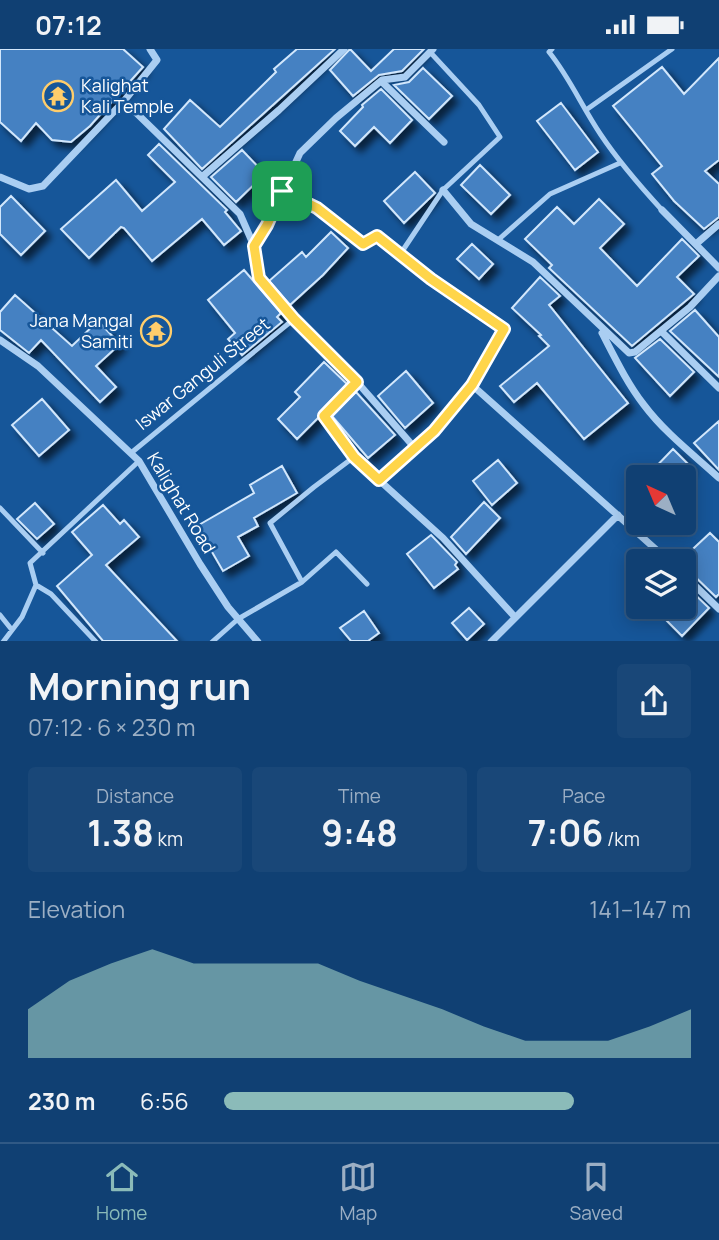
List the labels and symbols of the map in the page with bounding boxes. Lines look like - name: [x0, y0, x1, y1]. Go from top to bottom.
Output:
- place label: Kalighat Kali Temple: [81, 73, 174, 118]
- temple icon: Kalighat Kali Temple: [41, 79, 75, 113]
- pin: [252, 161, 312, 221]
- place label: Jana Mangal Samiti: [30, 308, 133, 353]
- street label: Iswar Ganguli Street: [130, 312, 275, 435]
- temple icon: Jana Mangal Samiti: [139, 314, 173, 348]
- street label: Kalighat Road: [142, 447, 221, 557]
- north arrow: [626, 465, 696, 535]

